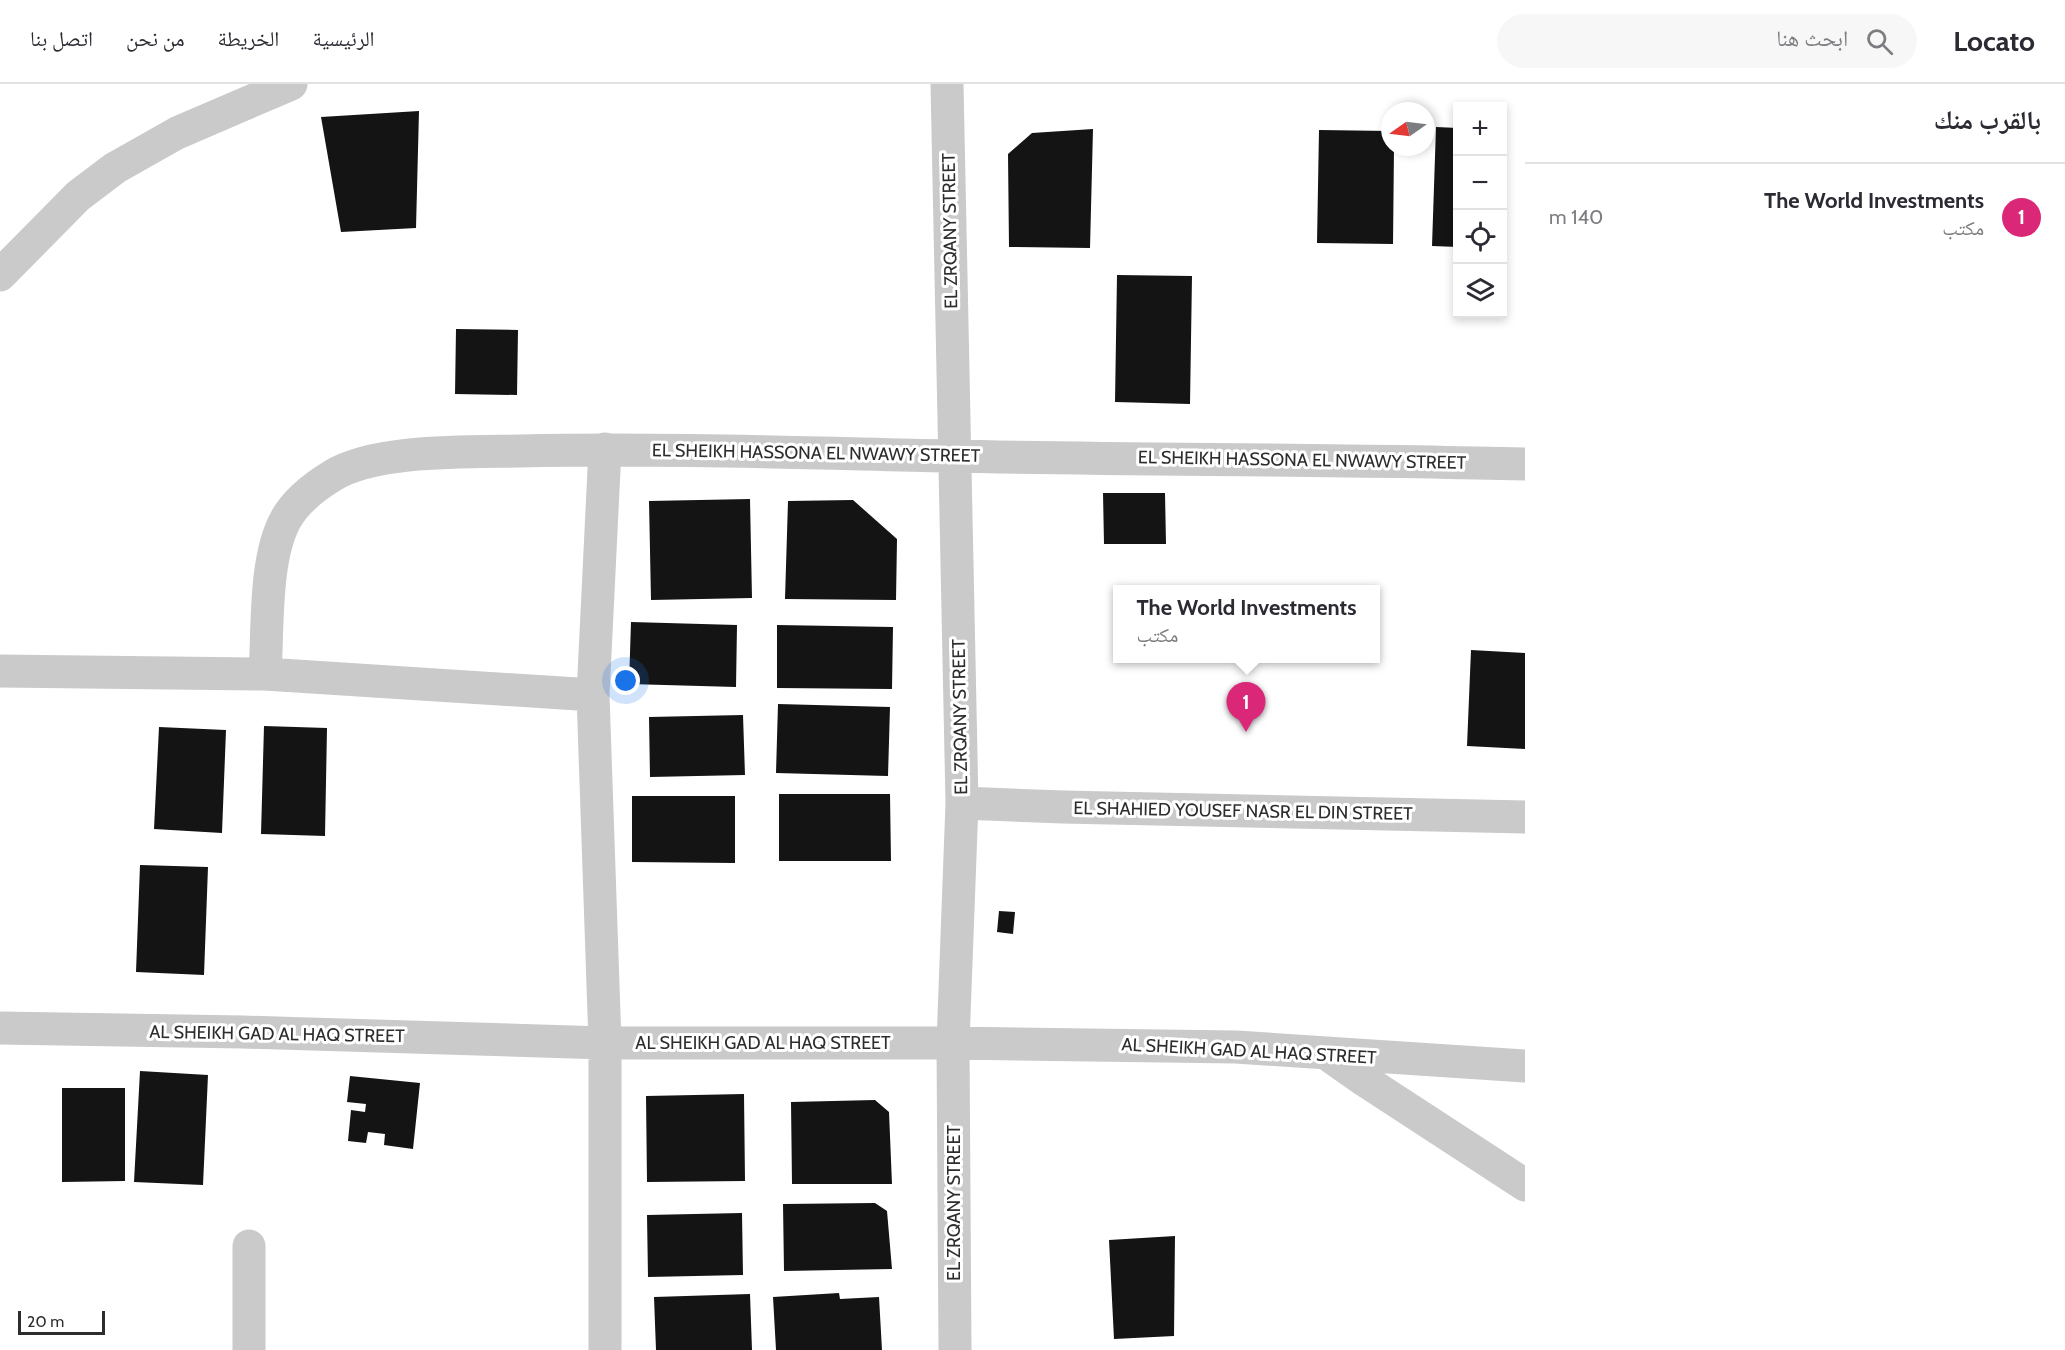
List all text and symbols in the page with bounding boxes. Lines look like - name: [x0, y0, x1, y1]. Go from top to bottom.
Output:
- search box: [1497, 14, 1917, 68]
- text: Locato: [1953, 24, 2035, 58]
- text: ابحث هنا: [1776, 25, 1848, 52]
- icon: search: [1863, 25, 1896, 58]
- text: اتصل بنا: [30, 26, 93, 51]
- text: من نحن: [126, 26, 185, 51]
- text: الخريطة: [218, 26, 279, 51]
- text: الرئيسية: [312, 26, 375, 51]
- north arrow: [1381, 102, 1435, 156]
- map controls: [1453, 102, 1507, 318]
- button: +: [1453, 102, 1507, 156]
- text: بالقرب منك: [1934, 104, 2041, 136]
- street label: EL ZRQANY STREET: [938, 152, 962, 309]
- button: −: [1453, 156, 1507, 210]
- text: The World Investments: [1764, 187, 1984, 214]
- text: 140 m: [1549, 205, 1603, 229]
- text: 1: [2018, 205, 2025, 229]
- button: locate: [1453, 210, 1507, 264]
- text: مكتب: [1942, 216, 1984, 240]
- button: layers: [1453, 264, 1507, 318]
- street label: EL SHEIKH HASSONA EL NWAWY STREET: [652, 439, 981, 467]
- street label: EL SHEIKH HASSONA EL NWAWY STREET: [1138, 446, 1467, 474]
- popup: [1113, 585, 1380, 663]
- text: The World Investments: [1137, 594, 1356, 621]
- text: مكتب: [1137, 623, 1178, 647]
- street label: EL ZRQANY STREET: [948, 638, 972, 795]
- your location: [611, 666, 640, 695]
- pin: 1: [1226, 682, 1266, 732]
- street label: EL SHAHIED YOUSEF NASR EL DIN STREET: [1073, 797, 1413, 825]
- street label: AL SHEIKH GAD AL HAQ STREET: [149, 1021, 405, 1047]
- street label: AL SHEIKH GAD AL HAQ STREET: [635, 1032, 891, 1054]
- street label: AL SHEIKH GAD AL HAQ STREET: [1121, 1033, 1377, 1069]
- street label: EL ZRQANY STREET: [943, 1125, 965, 1281]
- scale bar: [18, 1308, 105, 1336]
- text: 20 m: [27, 1312, 64, 1331]

